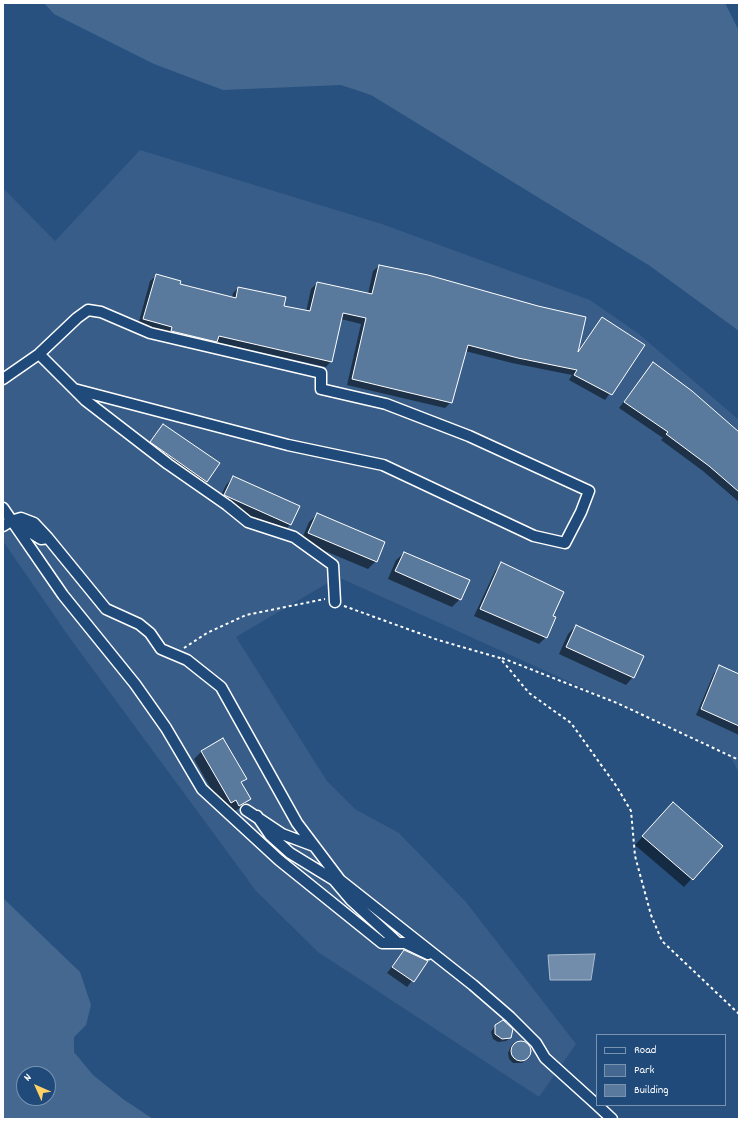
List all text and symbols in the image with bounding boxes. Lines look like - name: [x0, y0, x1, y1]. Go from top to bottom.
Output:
- legend: [596, 1034, 726, 1106]
- text: Road: [634, 1042, 656, 1059]
- text: Park: [634, 1062, 654, 1079]
- north arrow: [16, 1066, 56, 1106]
- text: N: [21, 1071, 36, 1086]
- text: Building: [634, 1082, 669, 1099]

